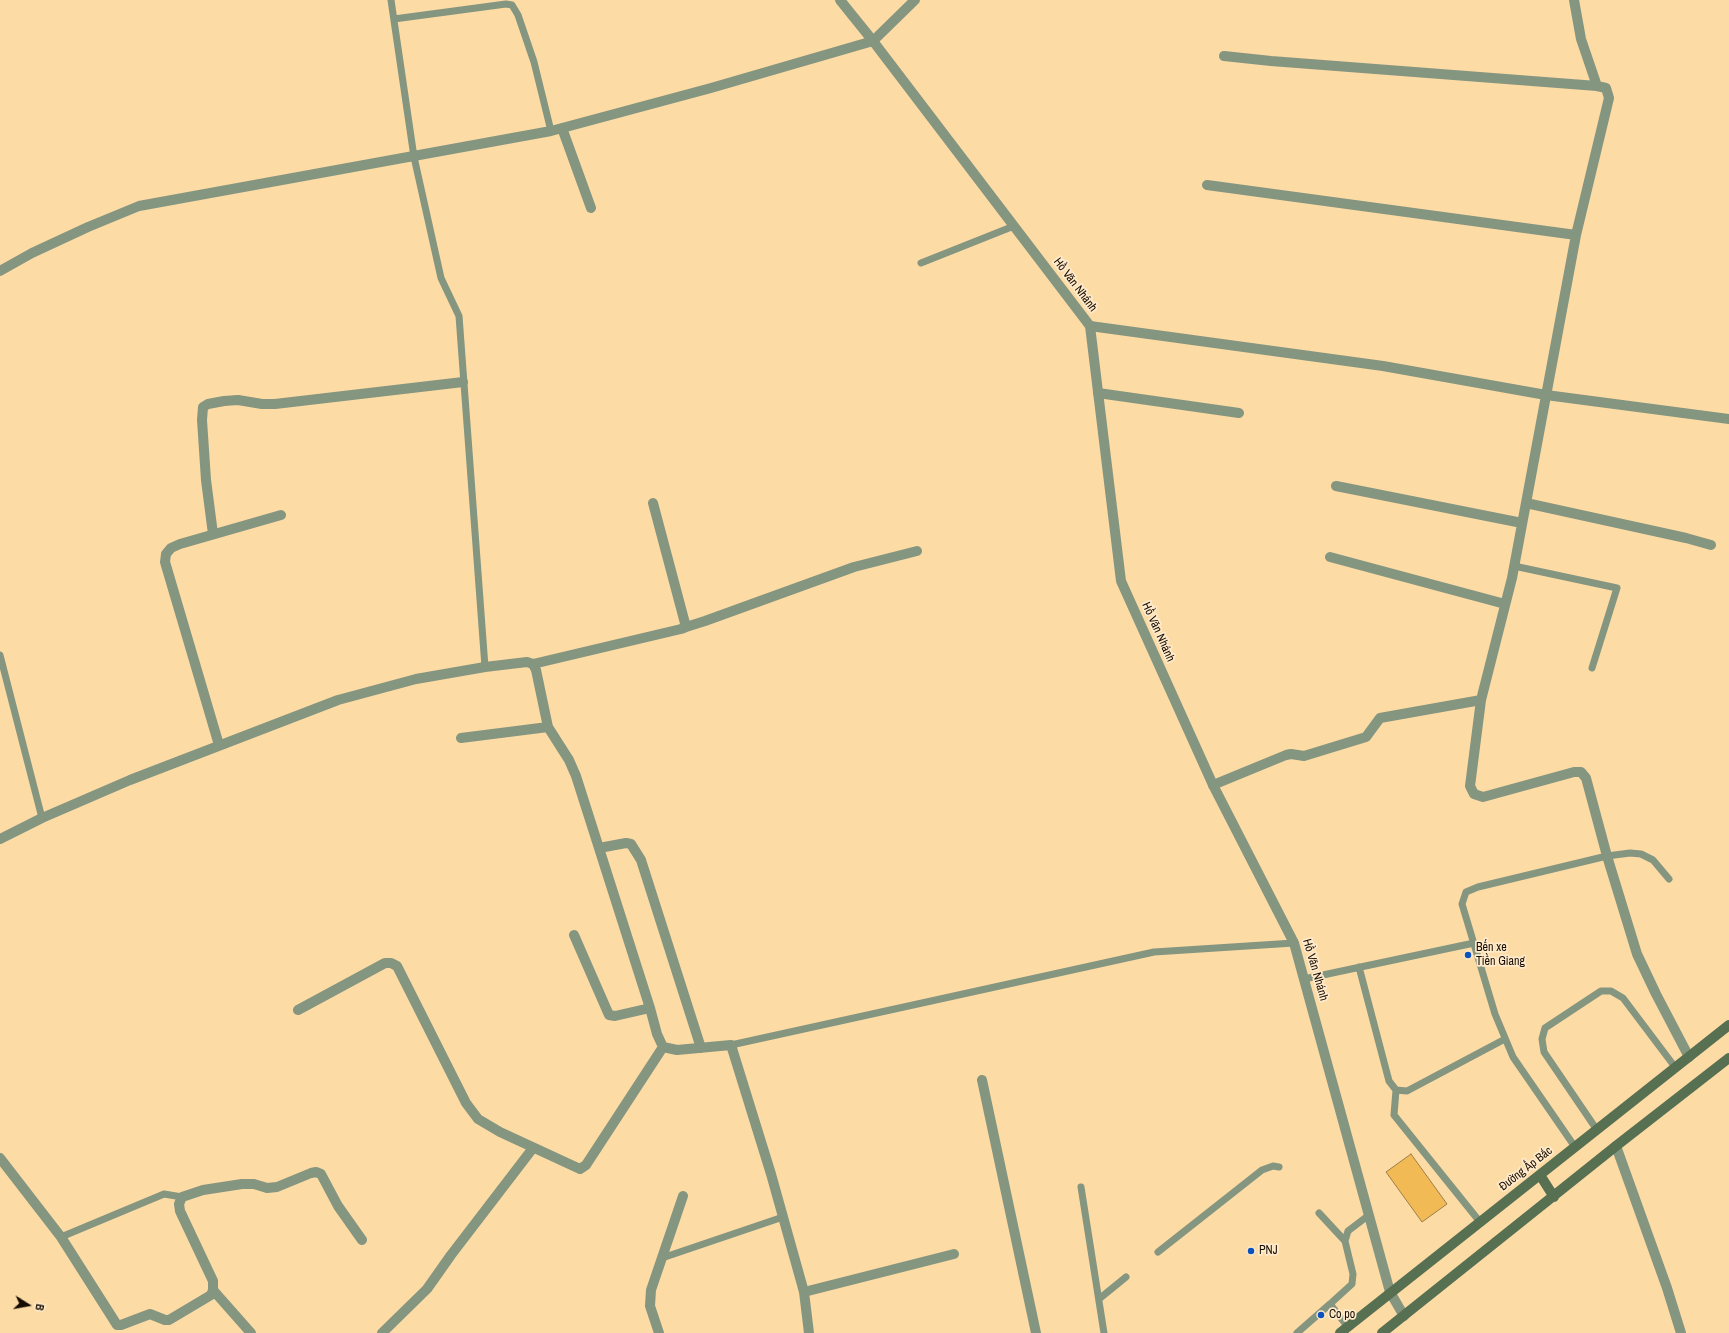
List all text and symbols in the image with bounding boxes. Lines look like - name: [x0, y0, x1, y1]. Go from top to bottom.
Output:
- street label: Hồ Văn Nhánh: [1050, 255, 1100, 315]
- street label: Hồ Văn Nhánh: [1138, 600, 1178, 664]
- street label: Hồ Văn Nhánh: [1299, 937, 1331, 1003]
- place label: Bến xe Tiền Giang: [1476, 941, 1525, 969]
- marker: Bến xe Tiền Giang: [1463, 950, 1473, 960]
- street label: Đường Ấp Bắc: [1497, 1144, 1555, 1194]
- place label: PNJ: [1259, 1244, 1278, 1258]
- marker: PNJ: [1246, 1246, 1256, 1256]
- north arrow: [8, 1285, 48, 1325]
- text: B: [32, 1303, 47, 1312]
- place label: Co po: [1329, 1308, 1355, 1322]
- marker: Co po: [1316, 1310, 1326, 1320]

